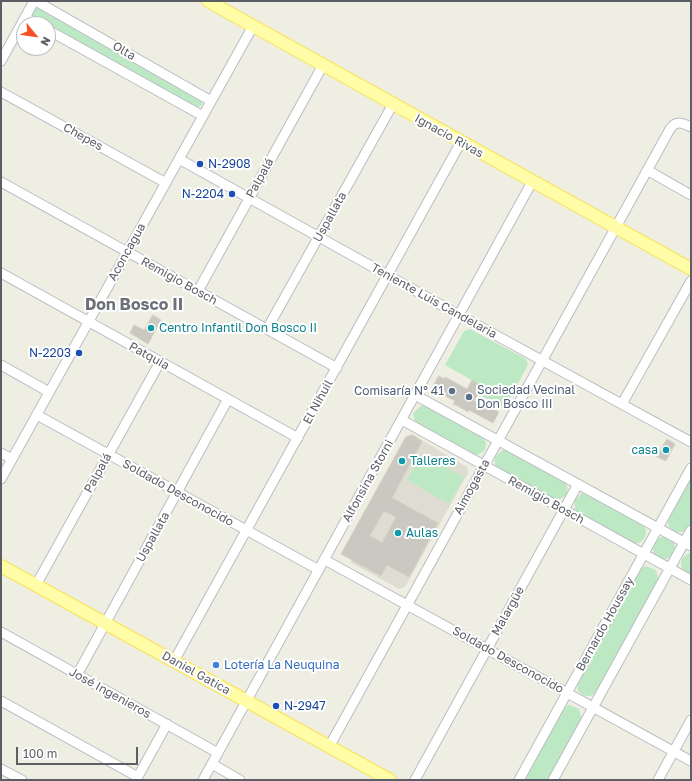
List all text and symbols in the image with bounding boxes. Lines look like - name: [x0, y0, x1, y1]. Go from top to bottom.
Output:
- north arrow: [16, 16, 56, 56]
- text: N: [38, 35, 54, 48]
- street label: Olta: [110, 39, 138, 63]
- street label: Ignacio Rivas: [412, 111, 486, 161]
- street label: Chepes: [61, 120, 105, 154]
- street label: Palpalá: [243, 156, 277, 200]
- place label: N-2908: [208, 157, 251, 171]
- marker: N-2908: [195, 159, 205, 169]
- place label: N-2204: [182, 187, 224, 201]
- marker: N-2204: [227, 189, 237, 199]
- street label: Uspallata: [310, 189, 350, 245]
- street label: Aconcagua: [105, 221, 149, 283]
- street label: Remigio Bosch: [138, 254, 220, 308]
- street label: Teniente Luis Candelaria: [369, 260, 499, 342]
- district label: Don Bosco II: [85, 295, 183, 315]
- place label: Centro Infantil Don Bosco II: [159, 321, 317, 335]
- marker: Centro Infantil Don Bosco II: [146, 323, 156, 333]
- street label: Patquia: [126, 339, 172, 373]
- place label: N-2203: [29, 346, 71, 360]
- marker: N-2203: [74, 348, 84, 358]
- street label: El Nihuil: [300, 377, 336, 427]
- place label: Sociedad Vecinal Don Bosco III: [477, 383, 575, 411]
- place label: Comisaría N° 41: [354, 384, 444, 398]
- marker: Comisaría N° 41: [447, 386, 457, 396]
- marker: Sociedad Vecinal Don Bosco III: [464, 392, 474, 402]
- street label: Alfonsina Storni: [339, 437, 397, 525]
- place label: casa: [632, 443, 658, 457]
- marker: casa: [661, 445, 671, 455]
- street label: Palpalá: [81, 451, 115, 495]
- place label: Talleres: [410, 454, 456, 468]
- street label: Soldado Desconocido: [120, 456, 236, 530]
- marker: Talleres: [397, 456, 407, 466]
- street label: Aimogasta: [451, 457, 493, 517]
- street label: Remigio Bosch: [505, 473, 587, 527]
- street label: Uspallata: [133, 509, 173, 565]
- place label: Aulas: [406, 526, 438, 540]
- marker: Aulas: [393, 528, 403, 538]
- street label: Bernardo Houssay: [573, 574, 637, 674]
- street label: Malargüe: [489, 584, 527, 638]
- street label: Soldado Desconocido: [450, 623, 566, 697]
- street label: Daniel Gatica: [159, 648, 233, 698]
- place label: Lotería La Neuquina: [224, 658, 339, 672]
- marker: Lotería La Neuquina: [211, 660, 221, 670]
- street label: José Ingenieros: [67, 665, 153, 721]
- place label: N-2947: [284, 699, 326, 713]
- marker: N-2947: [271, 701, 281, 711]
- scale bar: [18, 739, 140, 765]
- text: 100 m: [23, 746, 57, 761]

